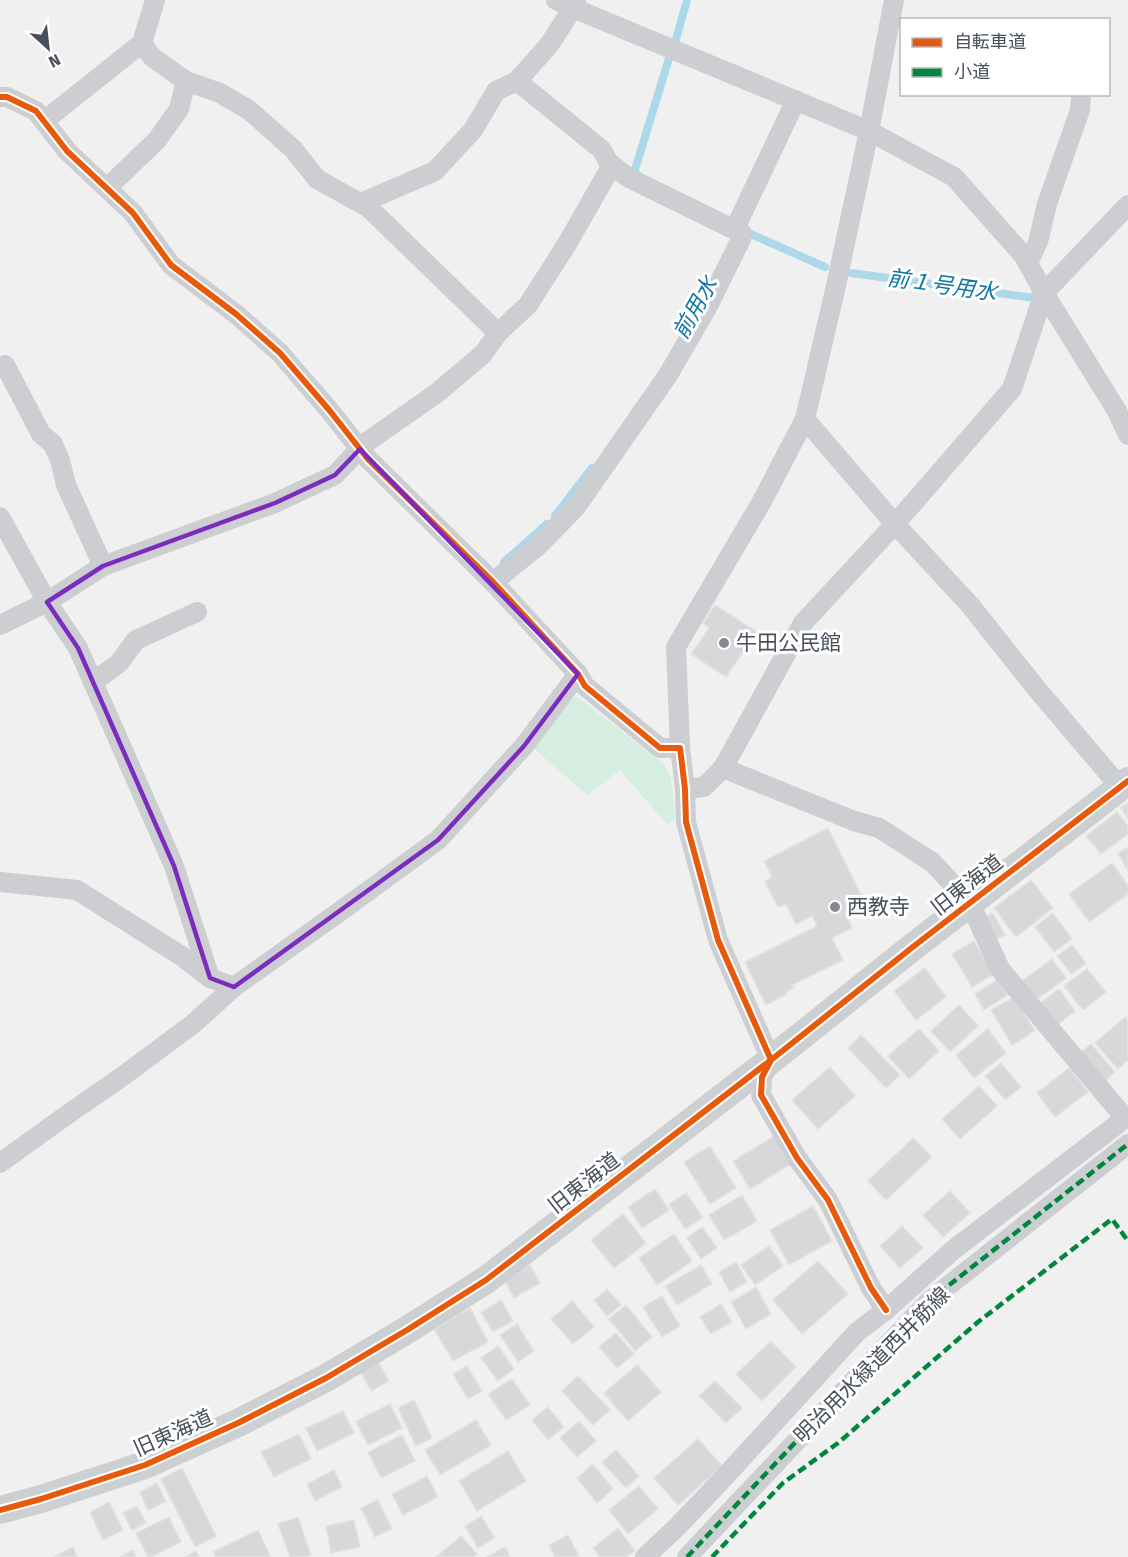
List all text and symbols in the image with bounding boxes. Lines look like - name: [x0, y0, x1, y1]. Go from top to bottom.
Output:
- north arrow: [18, 18, 78, 78]
- legend: [900, 18, 1110, 96]
- text: 自転車道: [954, 31, 1026, 53]
- text: N: [46, 50, 64, 72]
- text: 小道: [954, 61, 990, 83]
- water label: 前１号用水: [886, 264, 1000, 306]
- water label: 前用水: [667, 271, 724, 343]
- place label: 牛田公民館: [736, 630, 841, 656]
- marker: 牛田公民館: [717, 636, 731, 650]
- street label: 旧東海道: [926, 849, 1008, 921]
- place label: 西教寺: [847, 894, 910, 920]
- marker: 西教寺: [828, 900, 842, 914]
- street label: 旧東海道: [543, 1147, 625, 1219]
- street label: 明治用水緑道西井筋線: [789, 1282, 955, 1448]
- street label: 旧東海道: [129, 1404, 217, 1462]

